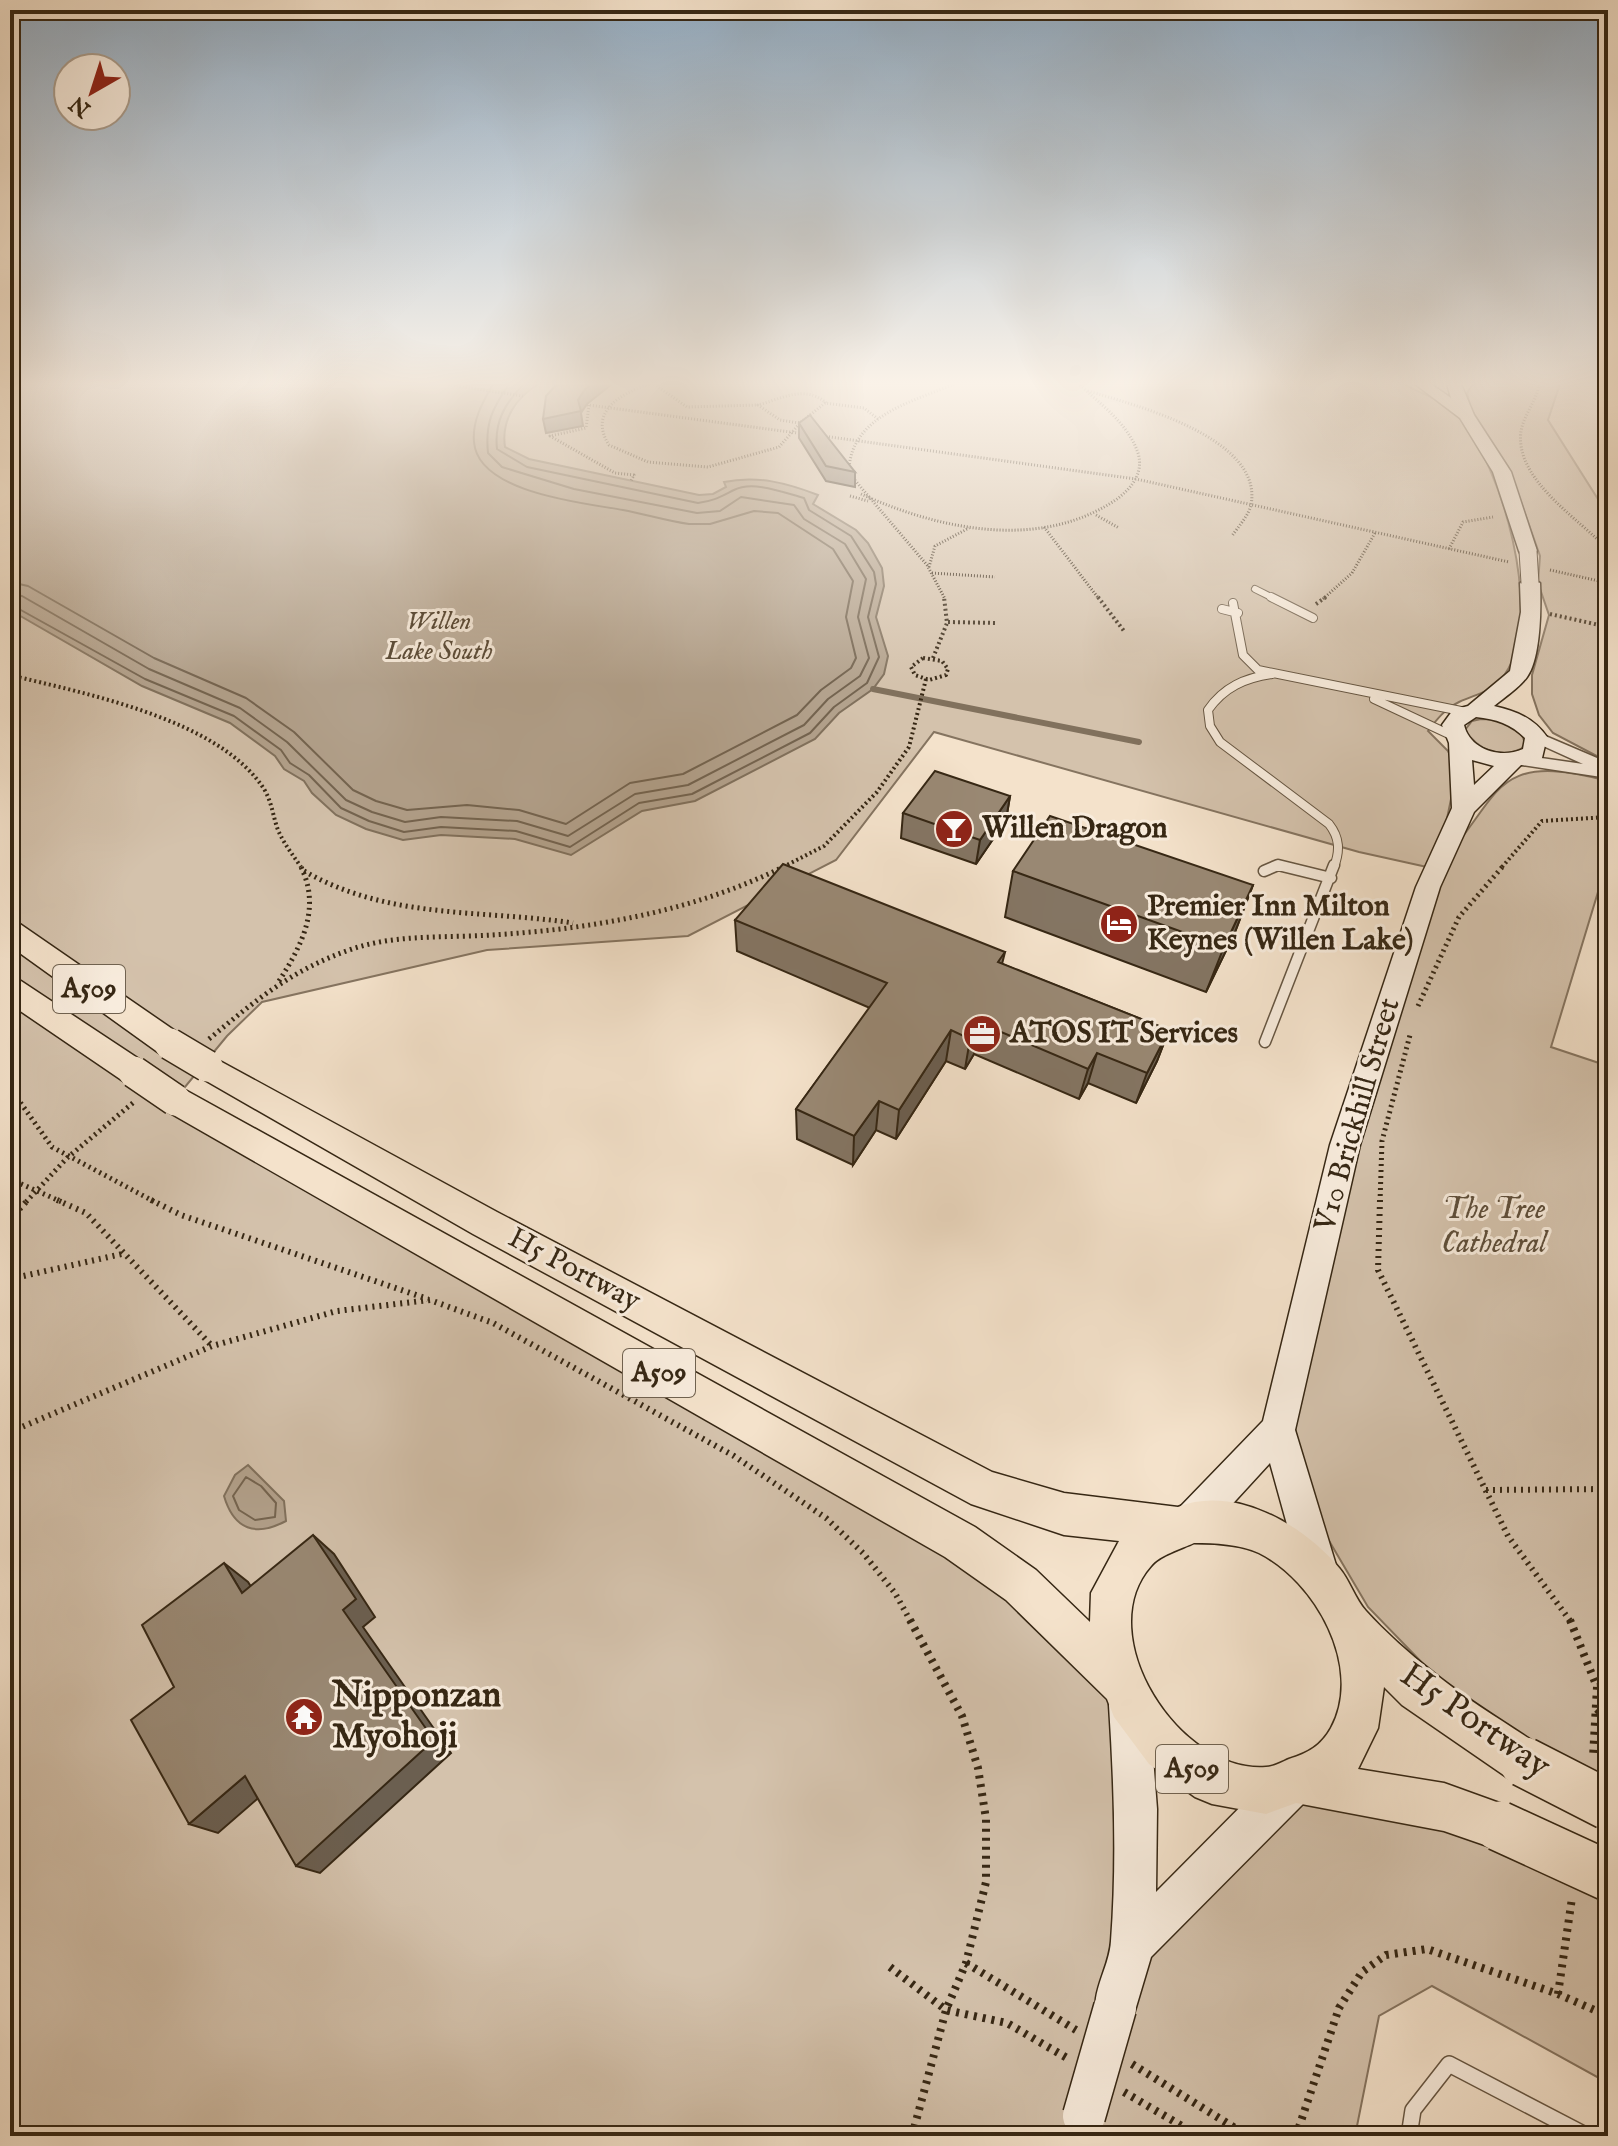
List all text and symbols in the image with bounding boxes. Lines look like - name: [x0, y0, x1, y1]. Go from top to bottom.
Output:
- north arrow: [52, 52, 132, 132]
- text: N: [64, 89, 98, 123]
- water label: Willen Lake South: [384, 605, 493, 668]
- bar icon: Willen Dragon: [933, 808, 975, 850]
- place label: Willen Dragon: [981, 810, 1168, 848]
- place label: Premier Inn Milton Keynes (Willen Lake): [1147, 888, 1413, 960]
- hotel icon: Premier Inn Milton Keynes (Willen Lake): [1098, 903, 1140, 945]
- road number: A509: [53, 965, 125, 1013]
- street label: V10 Brickhill Street: [1306, 994, 1409, 1237]
- office icon: ATOS IT Services: [961, 1013, 1003, 1055]
- place label: ATOS IT Services: [1009, 1015, 1238, 1053]
- park label: The Tree Cathedral: [1441, 1191, 1550, 1263]
- street label: H5 Portway: [501, 1219, 647, 1321]
- road number: A509: [623, 1349, 695, 1397]
- street label: H5 Portway: [1391, 1652, 1559, 1790]
- place label: Nipponzan Myohoji: [331, 1673, 501, 1760]
- temple icon: Nipponzan Myohoji: [283, 1696, 325, 1738]
- road number: A509: [1156, 1745, 1228, 1793]

